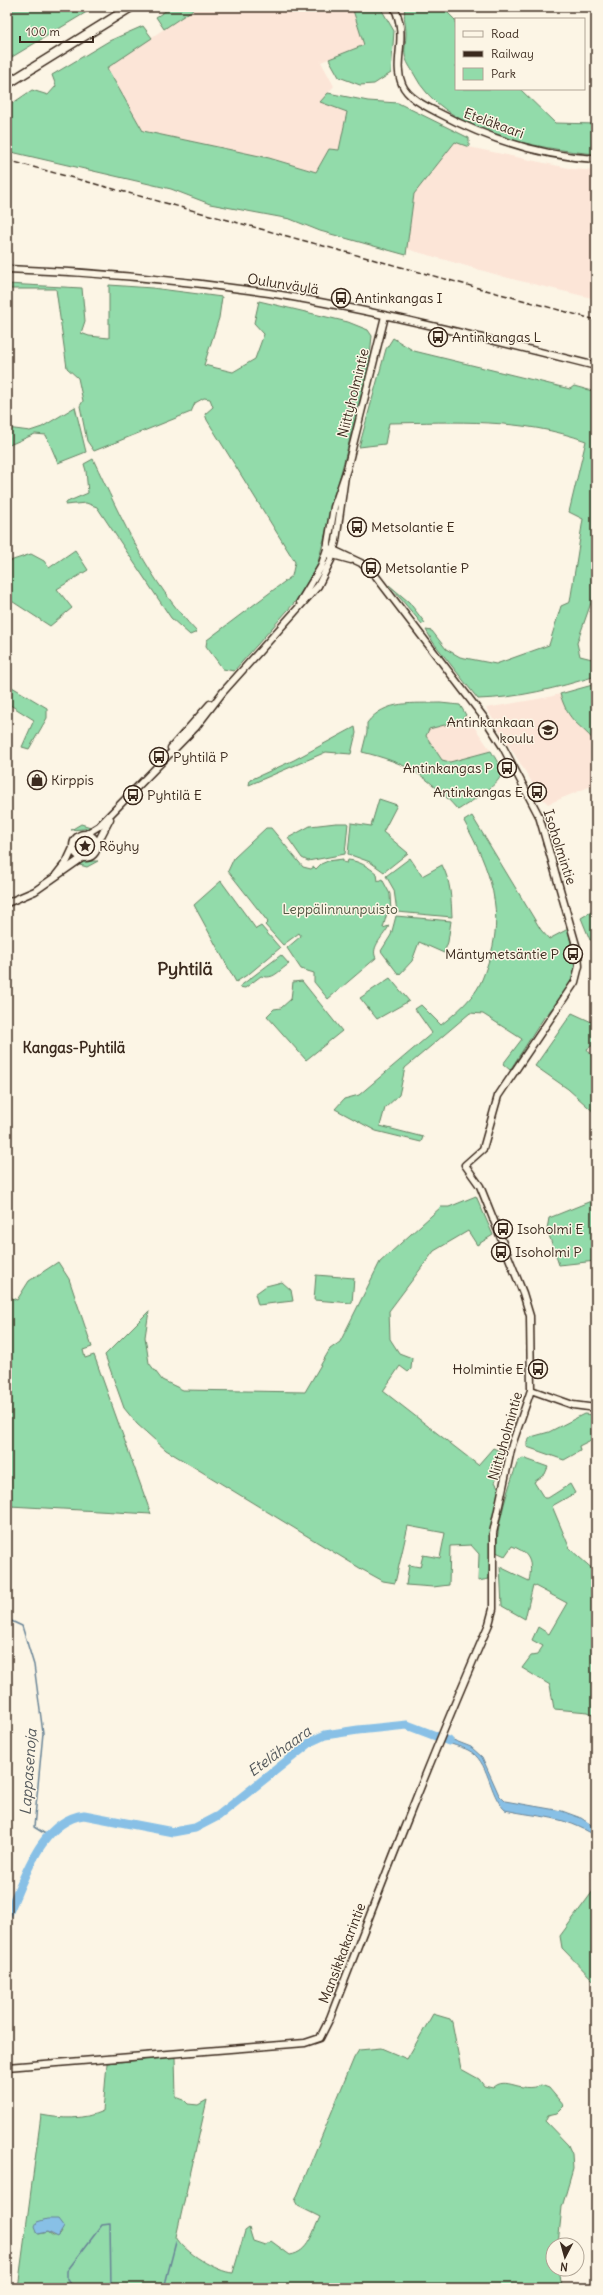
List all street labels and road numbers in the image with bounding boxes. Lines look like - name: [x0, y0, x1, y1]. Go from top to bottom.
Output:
- street label: Eteläkaari: [461, 104, 527, 142]
- street label: Oulunväylä: [246, 269, 320, 299]
- street label: Niittyholmintie: [333, 347, 373, 439]
- street label: Isoholmintie: [539, 807, 581, 887]
- street label: Niittyholmintie: [484, 1390, 526, 1482]
- street label: Mansikkakarintie: [315, 1900, 369, 2006]

